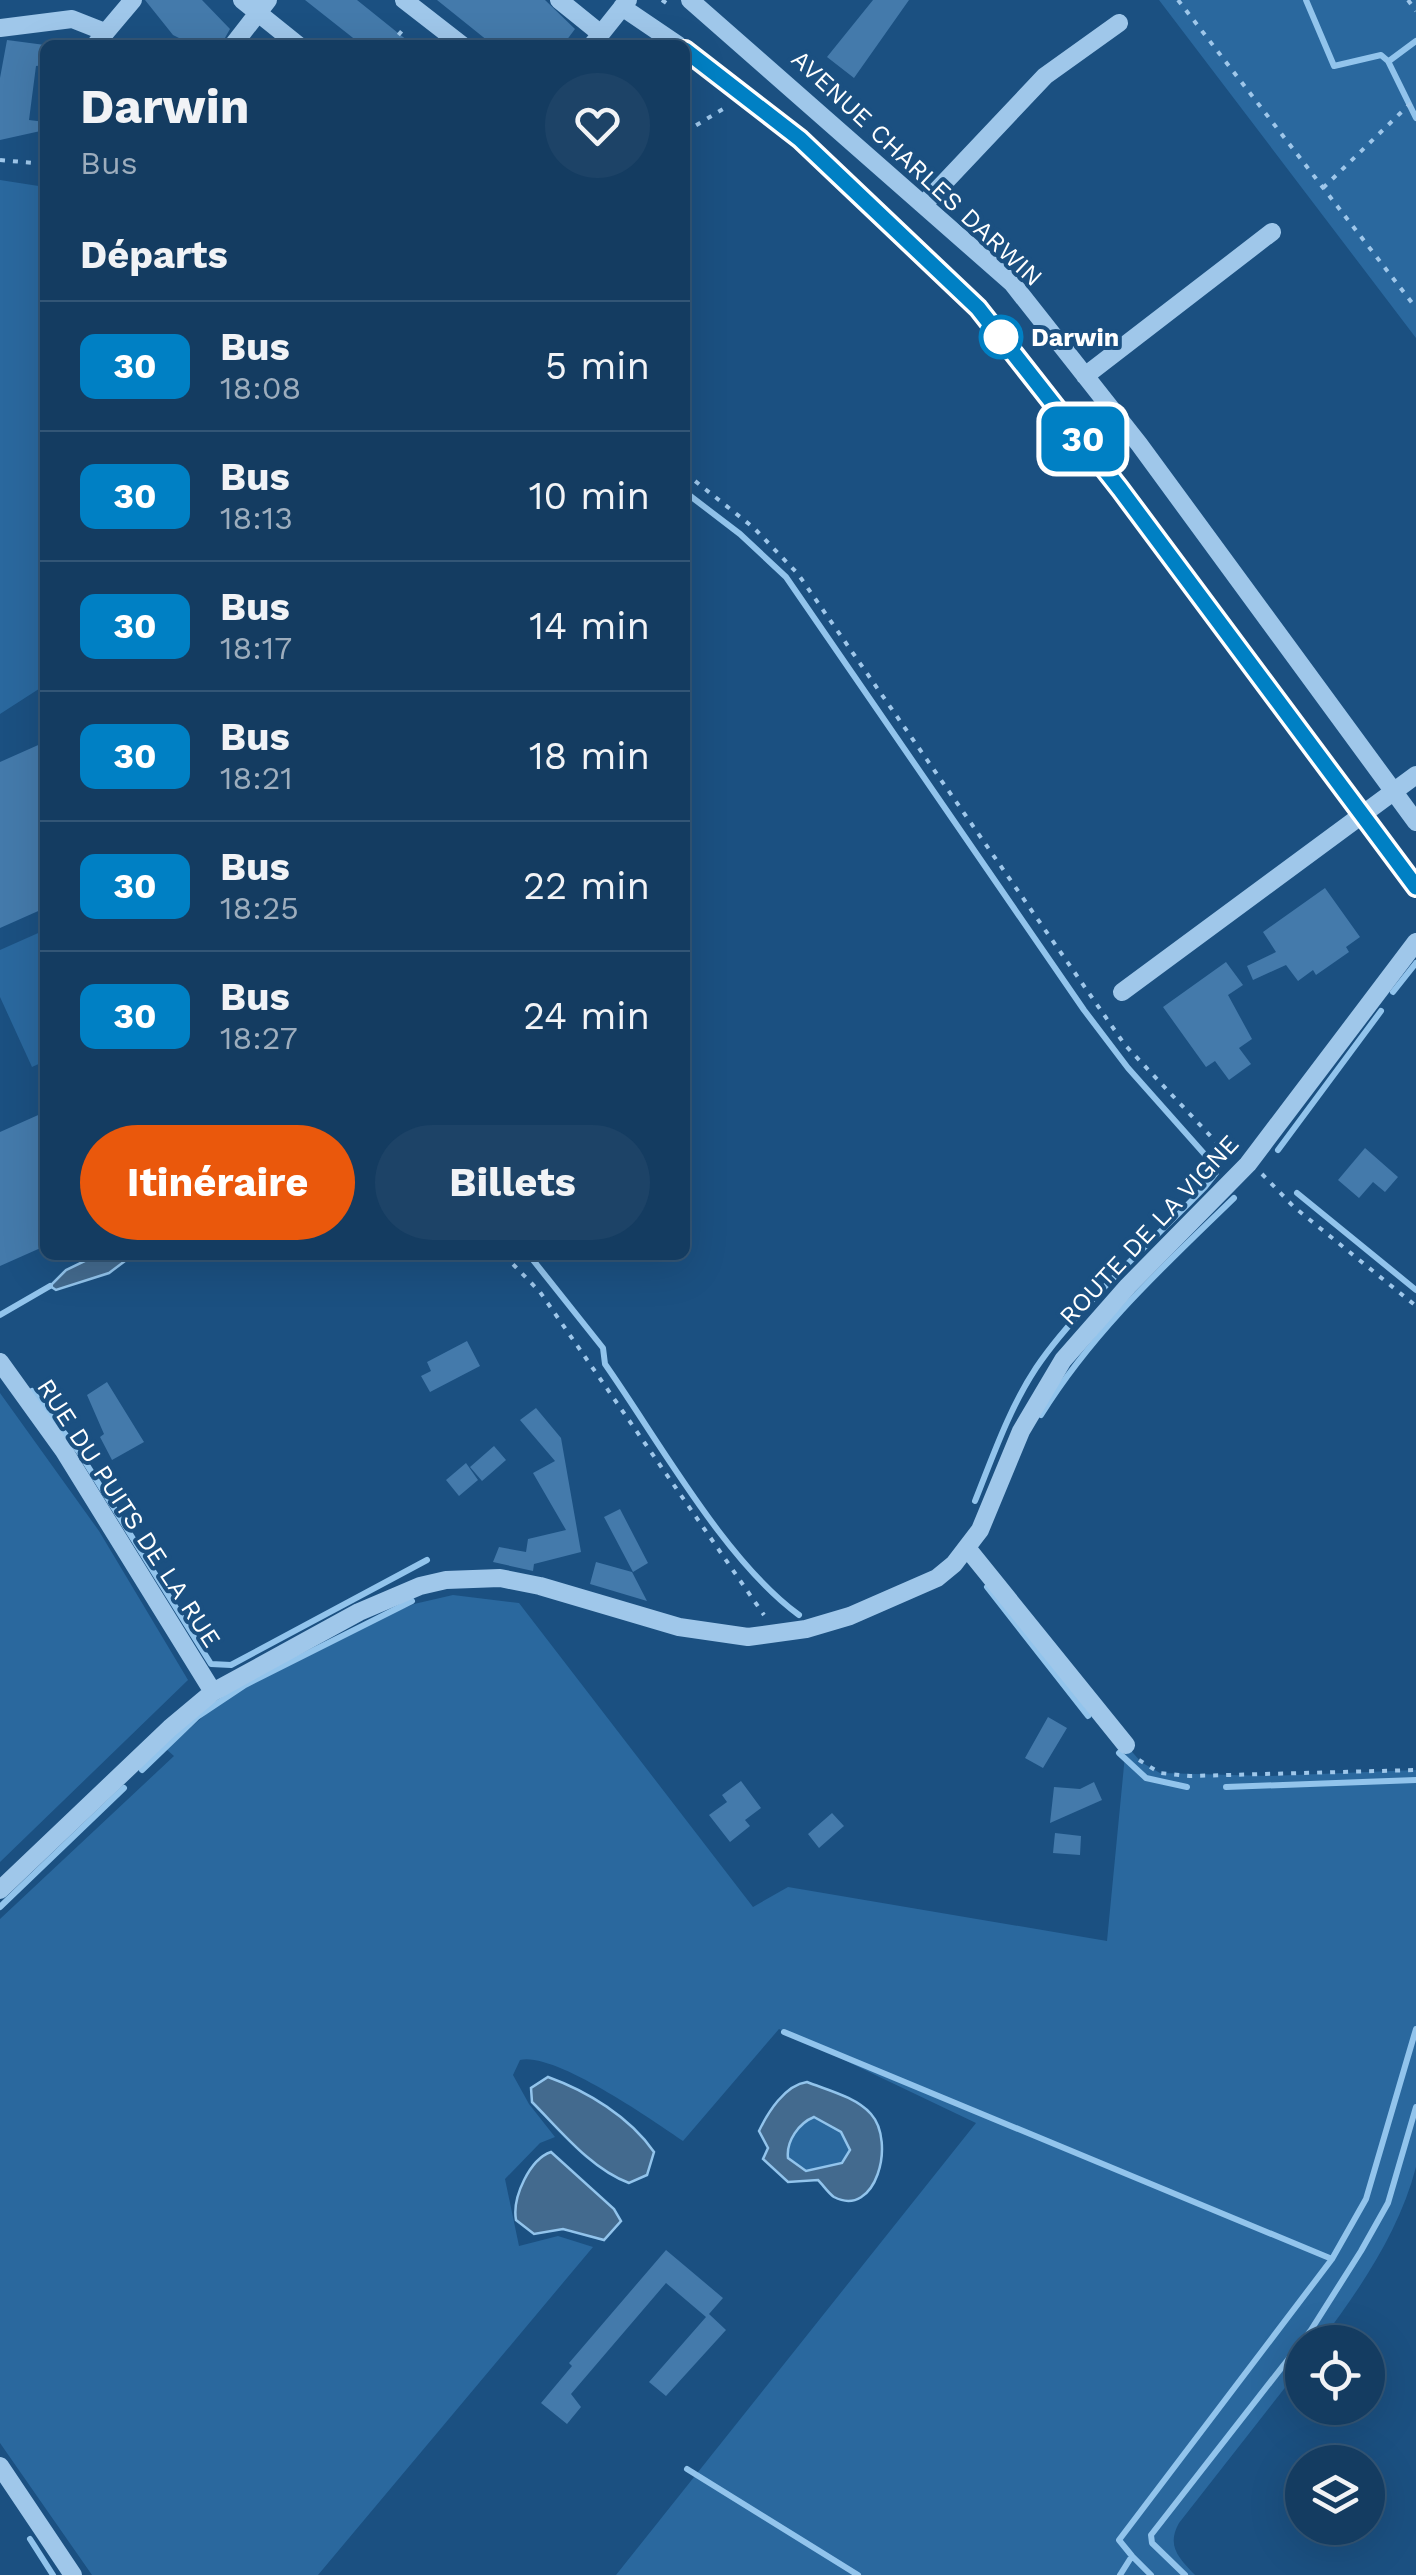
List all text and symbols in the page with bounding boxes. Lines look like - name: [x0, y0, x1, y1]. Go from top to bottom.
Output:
- street label: AVENUE CHARLES DARWIN: [786, 44, 1048, 292]
- button: heart: [545, 73, 650, 178]
- text: Darwin: [80, 78, 250, 135]
- text: Bus: [80, 144, 138, 182]
- text: Départs: [80, 233, 228, 277]
- marker: Darwin: [980, 316, 1022, 358]
- place label: Darwin: [1031, 323, 1119, 352]
- text: Bus: [220, 325, 290, 369]
- text: 5 min: [545, 344, 650, 388]
- text: 30: [113, 345, 157, 387]
- text: 18:08: [220, 369, 301, 407]
- line badge: 30: [1038, 406, 1128, 472]
- text: 30: [1061, 418, 1105, 460]
- text: Bus: [220, 455, 290, 499]
- text: 10 min: [529, 474, 650, 518]
- text: 30: [113, 475, 157, 517]
- text: 18:13: [220, 499, 293, 537]
- text: Bus: [220, 585, 290, 629]
- text: 14 min: [529, 604, 650, 648]
- text: 30: [113, 605, 157, 647]
- text: 18:17: [220, 629, 292, 667]
- text: Bus: [220, 715, 290, 759]
- text: 18 min: [529, 734, 650, 778]
- text: 30: [113, 735, 157, 777]
- text: 18:21: [220, 759, 293, 797]
- text: Bus: [220, 845, 290, 889]
- text: 22 min: [523, 864, 650, 908]
- text: 30: [113, 865, 157, 907]
- text: 18:25: [220, 889, 299, 927]
- text: Bus: [220, 975, 290, 1019]
- text: 24 min: [523, 994, 650, 1038]
- text: 30: [113, 995, 157, 1037]
- text: 18:27: [220, 1019, 298, 1057]
- button: Itinéraire: [80, 1125, 355, 1240]
- button: Billets: [375, 1125, 650, 1240]
- street label: ROUTE DE LA VIGNE: [1053, 1129, 1245, 1331]
- street label: RUE DU PUITS DE LA RUE: [31, 1373, 227, 1653]
- map controls: [1285, 2325, 1385, 2545]
- button: locate: [1285, 2325, 1385, 2425]
- button: layers: [1285, 2445, 1385, 2545]

